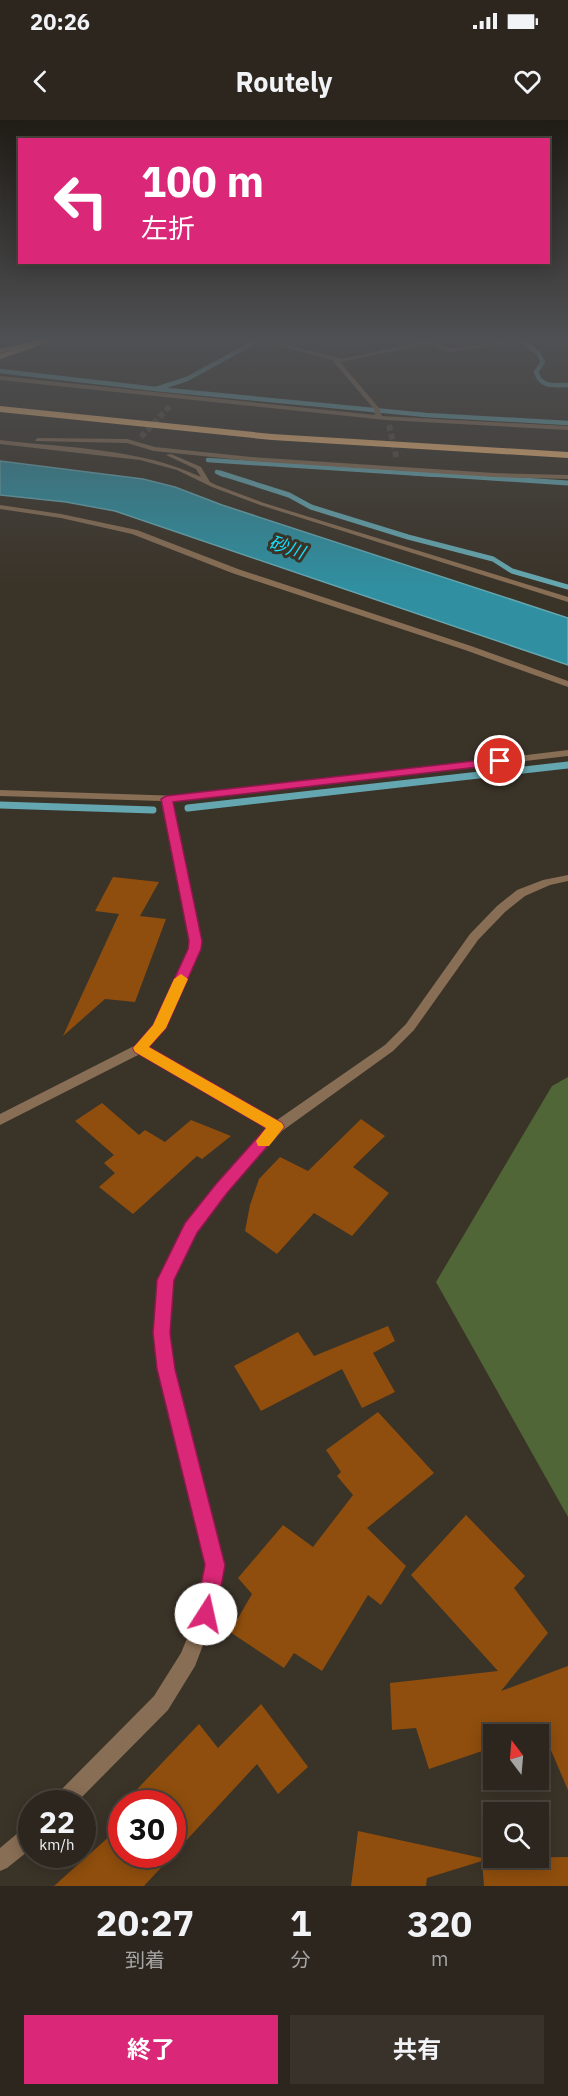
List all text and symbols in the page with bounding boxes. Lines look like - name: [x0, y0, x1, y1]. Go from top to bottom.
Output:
- text: 20:26: [30, 7, 90, 36]
- text: Routely: [236, 64, 332, 99]
- icon: back: [24, 65, 57, 98]
- icon: heart: [511, 65, 544, 98]
- text: 100 m: [141, 154, 264, 209]
- icon: left: [42, 162, 120, 240]
- text: 左折: [141, 210, 195, 245]
- water label: 砂川: [266, 530, 310, 564]
- pin: [474, 735, 525, 786]
- icon: arrive: [483, 744, 516, 777]
- position arrow: [174, 1582, 238, 1646]
- north arrow: [483, 1724, 549, 1790]
- map controls: [483, 1724, 549, 1868]
- speed limit sign: 30: [108, 1790, 186, 1868]
- text: 22: [39, 1802, 75, 1841]
- button: search: [483, 1802, 549, 1868]
- text: km/h: [39, 1835, 75, 1854]
- text: 20:27: [96, 1899, 194, 1946]
- text: 1: [290, 1899, 312, 1946]
- text: 320: [407, 1900, 472, 1947]
- text: m: [431, 1945, 448, 1972]
- text: 到着: [125, 1946, 165, 1973]
- text: 分: [291, 1946, 311, 1973]
- button: 終了: [24, 2015, 278, 2084]
- button: 共有: [290, 2015, 544, 2084]

